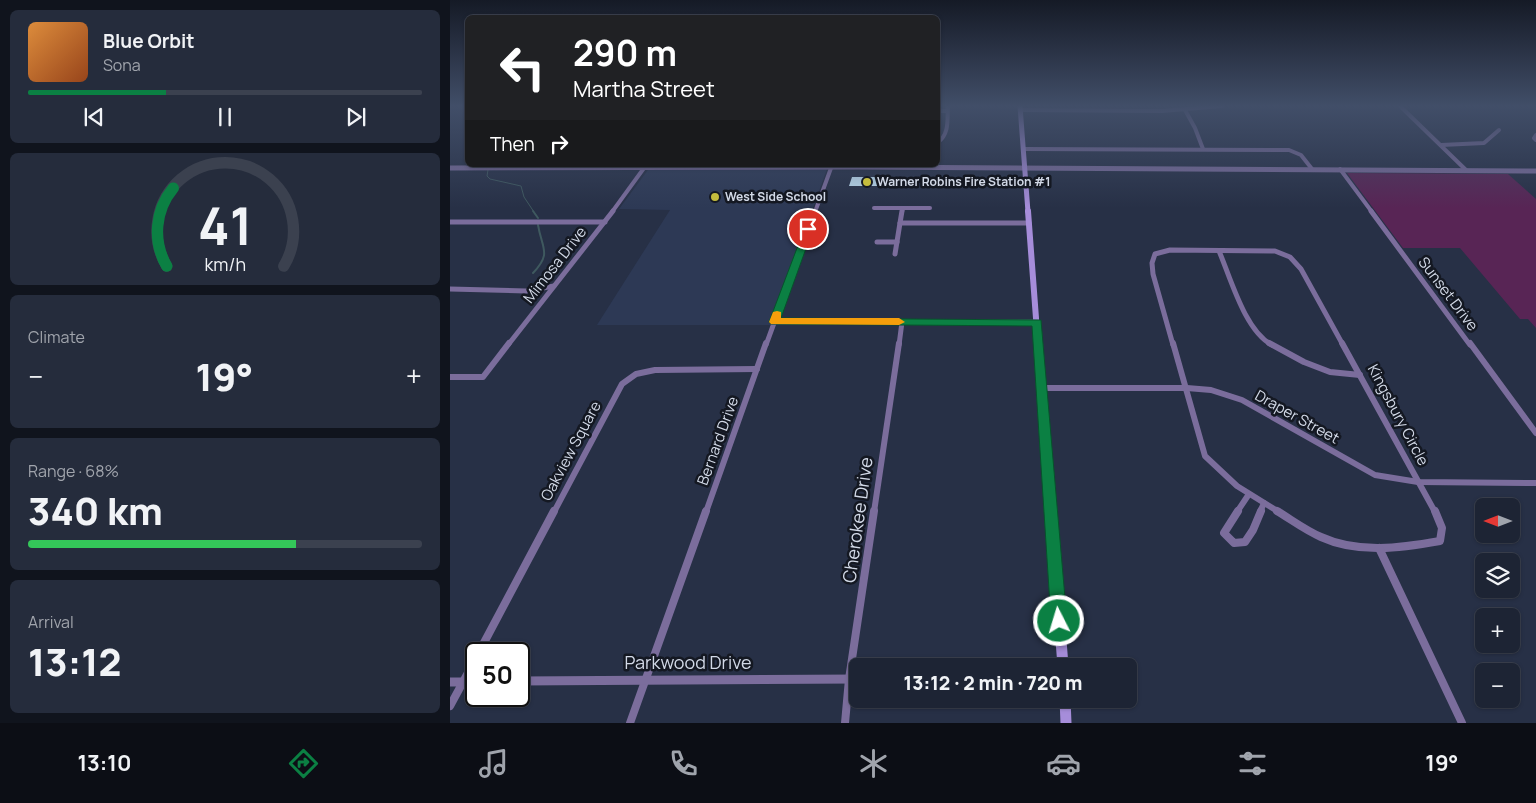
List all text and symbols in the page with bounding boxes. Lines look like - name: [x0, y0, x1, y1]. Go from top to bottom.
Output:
- text: Blue Orbit: [103, 28, 195, 54]
- text: 290 m: [573, 29, 677, 77]
- icon: left: [490, 35, 555, 100]
- text: Sona: [103, 54, 141, 76]
- text: Martha Street: [573, 74, 715, 104]
- icon: previous: [80, 103, 108, 131]
- icon: pause: [211, 103, 239, 131]
- icon: next: [342, 103, 370, 131]
- icon: right: [545, 130, 573, 158]
- text: Then: [490, 131, 535, 157]
- place label: Warner Robins Fire Station #1: [877, 173, 1050, 190]
- marker: Warner Robins Fire Station #1: [861, 176, 873, 188]
- place label: West Side School: [725, 188, 826, 205]
- text: 41: [198, 190, 252, 261]
- marker: West Side School: [709, 191, 721, 203]
- pin: [787, 208, 829, 250]
- icon: arrive: [794, 215, 822, 243]
- street label: Mimosa Drive: [518, 222, 591, 307]
- text: km/h: [204, 252, 246, 276]
- street label: Sunset Drive: [1414, 252, 1483, 335]
- text: Climate: [28, 326, 85, 348]
- text: 19°: [195, 350, 253, 402]
- text: −: [28, 357, 43, 395]
- text: +: [406, 357, 422, 395]
- street label: Kingsbury Circle: [1363, 360, 1434, 469]
- street label: Draper Street: [1251, 385, 1343, 448]
- street label: Bernard Drive: [692, 393, 743, 488]
- street label: Oakview Square: [535, 397, 606, 504]
- street label: Cherokee Drive: [836, 456, 878, 584]
- text: Range · 68%: [28, 460, 119, 482]
- text: 340 km: [28, 484, 163, 536]
- north arrow: [1475, 498, 1520, 542]
- map controls: [1475, 498, 1520, 708]
- button: layers: [1475, 553, 1520, 598]
- position arrow: [1032, 594, 1084, 646]
- button: +: [1475, 608, 1520, 653]
- text: Arrival: [28, 611, 74, 633]
- text: 13:12: [28, 635, 121, 687]
- speed limit sign: 50: [465, 642, 530, 707]
- street label: Parkwood Drive: [625, 650, 751, 674]
- button: −: [1475, 663, 1520, 708]
- text: 13:12 · 2 min · 720 m: [904, 670, 1082, 696]
- icon: directions: [286, 746, 321, 781]
- icon: music: [476, 746, 511, 781]
- icon: phone: [666, 746, 701, 781]
- icon: climate: [856, 746, 891, 781]
- icon: car: [1046, 746, 1081, 781]
- icon: filters: [1235, 746, 1270, 781]
- text: 13:10: [77, 748, 131, 778]
- text: 19°: [1425, 748, 1459, 778]

